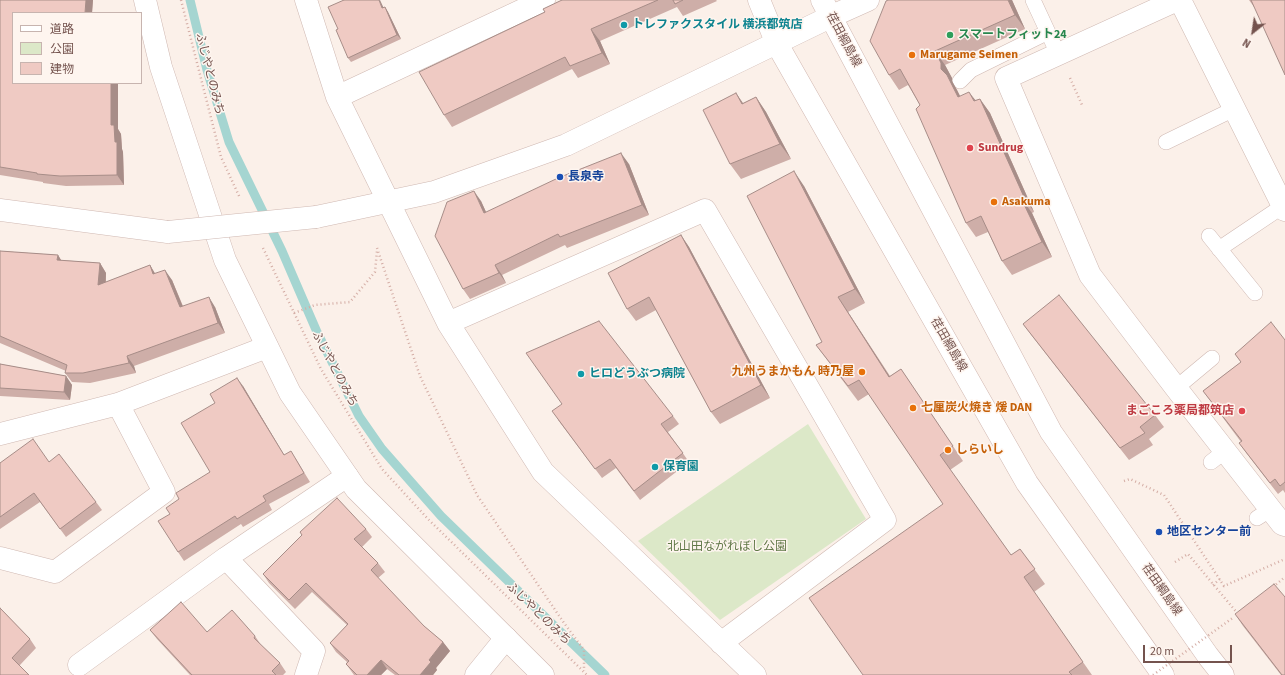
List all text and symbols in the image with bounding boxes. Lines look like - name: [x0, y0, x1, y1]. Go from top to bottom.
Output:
- street label: 荏田綱島線: [823, 10, 863, 70]
- legend: [12, 12, 142, 84]
- north arrow: [1233, 12, 1273, 52]
- place label: トレファクスタイル 横浜都筑店: [632, 18, 802, 32]
- marker: トレファクスタイル 横浜都筑店: [619, 20, 629, 30]
- text: 道路: [50, 21, 74, 38]
- place label: スマートフィット24: [958, 28, 1067, 42]
- marker: スマートフィット24: [945, 30, 955, 40]
- street label: ふじやとのみち: [192, 32, 226, 116]
- text: N: [1240, 35, 1254, 51]
- text: 公園: [50, 41, 74, 58]
- place label: Marugame Seimen: [920, 48, 1018, 62]
- marker: Marugame Seimen: [907, 50, 917, 60]
- text: 建物: [50, 61, 74, 78]
- place label: Sundrug: [978, 141, 1023, 155]
- marker: Sundrug: [965, 143, 975, 153]
- place label: 長泉寺: [568, 170, 604, 184]
- marker: 長泉寺: [555, 172, 565, 182]
- place label: Asakuma: [1002, 195, 1050, 209]
- marker: Asakuma: [989, 197, 999, 207]
- street label: 荏田綱島線: [927, 315, 969, 375]
- street label: ふじやとのみち: [308, 329, 360, 409]
- place label: 九州うまかもん 時乃屋: [732, 365, 854, 379]
- place label: ヒロどうぶつ病院: [589, 367, 685, 381]
- marker: 九州うまかもん 時乃屋: [857, 367, 867, 377]
- marker: ヒロどうぶつ病院: [576, 369, 586, 379]
- place label: 七厘炭火焼き 煖 DAN: [921, 401, 1032, 415]
- marker: 七厘炭火焼き 煖 DAN: [908, 403, 918, 413]
- place label: まごころ薬局都筑店: [1126, 404, 1234, 418]
- marker: まごころ薬局都筑店: [1237, 406, 1247, 416]
- place label: しらいし: [956, 443, 1004, 457]
- marker: しらいし: [943, 445, 953, 455]
- place label: 保育園: [663, 460, 699, 474]
- marker: 保育園: [650, 462, 660, 472]
- place label: 地区センター前: [1167, 525, 1251, 539]
- marker: 地区センター前: [1154, 527, 1164, 537]
- park label: 北山田ながれぼし公園: [667, 540, 787, 554]
- street label: 荏田綱島線: [1138, 561, 1184, 619]
- street label: ふじやとのみち: [503, 580, 573, 648]
- scale bar: [1145, 637, 1234, 663]
- text: 20 m: [1150, 643, 1174, 660]

